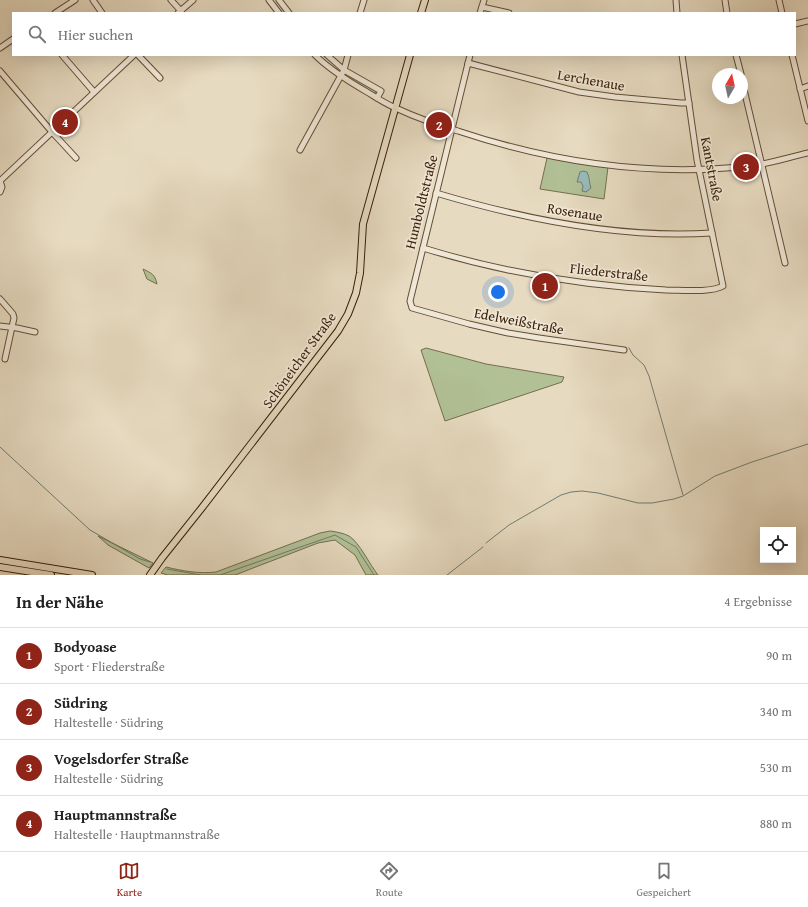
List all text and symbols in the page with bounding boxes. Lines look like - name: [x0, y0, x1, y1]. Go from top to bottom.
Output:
- search box: [12, 12, 796, 56]
- icon: search: [26, 23, 48, 45]
- text: Hier suchen: [58, 24, 133, 45]
- street label: Lerchenaue: [556, 64, 627, 96]
- north arrow: [712, 68, 748, 104]
- pin: 4: [52, 107, 78, 137]
- pin: 2: [426, 110, 452, 140]
- street label: Kantstraße: [696, 135, 728, 203]
- street label: Humboldtstraße: [400, 152, 442, 251]
- pin: 3: [733, 152, 759, 182]
- street label: Rosenaue: [546, 198, 605, 226]
- street label: Fliederstraße: [569, 258, 650, 286]
- pin: 1: [532, 271, 558, 301]
- your location: [488, 282, 508, 302]
- street label: Edelweißstraße: [472, 303, 566, 340]
- street label: Schöneicher Straße: [257, 308, 341, 412]
- map controls: [760, 527, 796, 563]
- button: locate: [760, 527, 796, 563]
- text: In der Nähe: [16, 589, 104, 614]
- text: 4 Ergebnisse: [724, 592, 792, 611]
- text: Bodyoase: [54, 636, 117, 657]
- text: 1: [26, 646, 32, 665]
- text: 90 m: [766, 646, 792, 665]
- text: Sport · Fliederstraße: [54, 657, 165, 676]
- text: Südring: [54, 692, 107, 713]
- text: 2: [26, 702, 32, 721]
- text: 340 m: [760, 702, 792, 721]
- text: Haltestelle · Südring: [54, 713, 163, 732]
- text: Vogelsdorfer Straße: [54, 748, 189, 769]
- text: 3: [26, 758, 32, 777]
- text: 530 m: [760, 758, 792, 777]
- text: Haltestelle · Südring: [54, 769, 163, 788]
- text: Hauptmannstraße: [54, 804, 177, 825]
- text: 4: [26, 814, 32, 833]
- text: 880 m: [760, 814, 792, 833]
- text: Haltestelle · Hauptmannstraße: [54, 825, 220, 844]
- tab: Karte: [117, 860, 142, 900]
- tab: Route: [376, 860, 403, 900]
- tab: Gespeichert: [636, 860, 691, 900]

